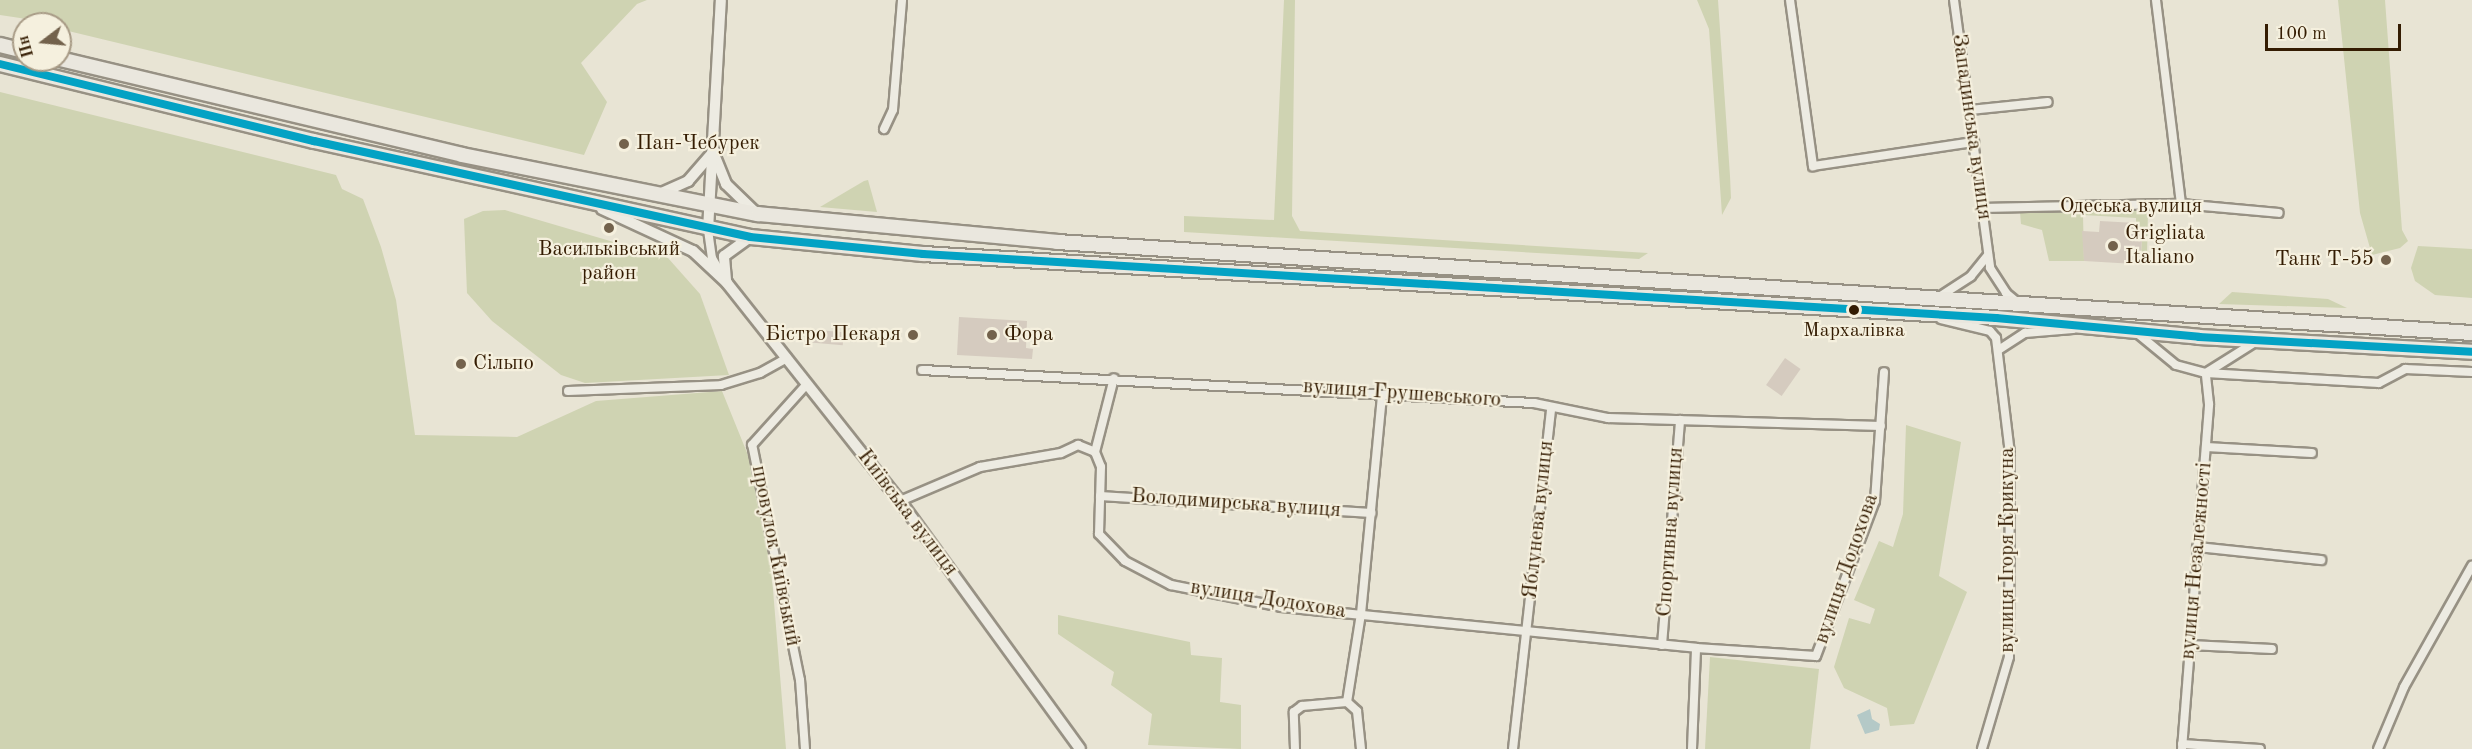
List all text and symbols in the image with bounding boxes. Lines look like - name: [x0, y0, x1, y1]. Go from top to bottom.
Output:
- north arrow: [12, 12, 72, 72]
- scale bar: [2268, 12, 2404, 50]
- text: 100 m: [2276, 25, 2327, 43]
- street label: Западинська вулиця: [1945, 32, 1997, 222]
- text: Пн: [16, 34, 37, 59]
- place label: Пан-Чебурек: [636, 131, 760, 157]
- marker: Пан-Чебурек: [617, 137, 631, 151]
- street label: Одеська вулиця: [2060, 194, 2202, 220]
- marker: Васильківський район: [602, 221, 616, 235]
- place label: Grigliata Italiano: [2125, 221, 2205, 271]
- place label: Васильківський район: [538, 237, 680, 287]
- marker: Grigliata Italiano: [2106, 239, 2120, 253]
- place label: Танк Т-55: [2275, 247, 2374, 273]
- marker: Танк Т-55: [2379, 253, 2393, 267]
- marker: Мархалівка: [1848, 304, 1860, 316]
- place label: Мархалівка: [1803, 319, 1905, 343]
- place label: Бістро Пекаря: [765, 322, 901, 348]
- place label: Фора: [1004, 322, 1053, 348]
- marker: Бістро Пекаря: [906, 328, 920, 342]
- marker: Фора: [985, 328, 999, 342]
- place label: Сільпо: [473, 351, 534, 377]
- marker: Сільпо: [454, 357, 468, 371]
- street label: вулиця Грушевського: [1302, 375, 1502, 413]
- street label: Яблунева вулиця: [1518, 439, 1560, 601]
- street label: Київська вулиця: [851, 445, 963, 581]
- street label: Спортивна вулиця: [1652, 446, 1690, 618]
- street label: вулиця Ігоря Крикуна: [1995, 447, 2021, 653]
- street label: вулиця Незалежності: [2176, 461, 2218, 661]
- street label: провулок Київський: [745, 463, 805, 649]
- street label: Володимирська вулиця: [1130, 484, 1342, 524]
- street label: вулиця Додохова: [1810, 491, 1884, 647]
- street label: вулиця Додохова: [1188, 575, 1348, 625]

